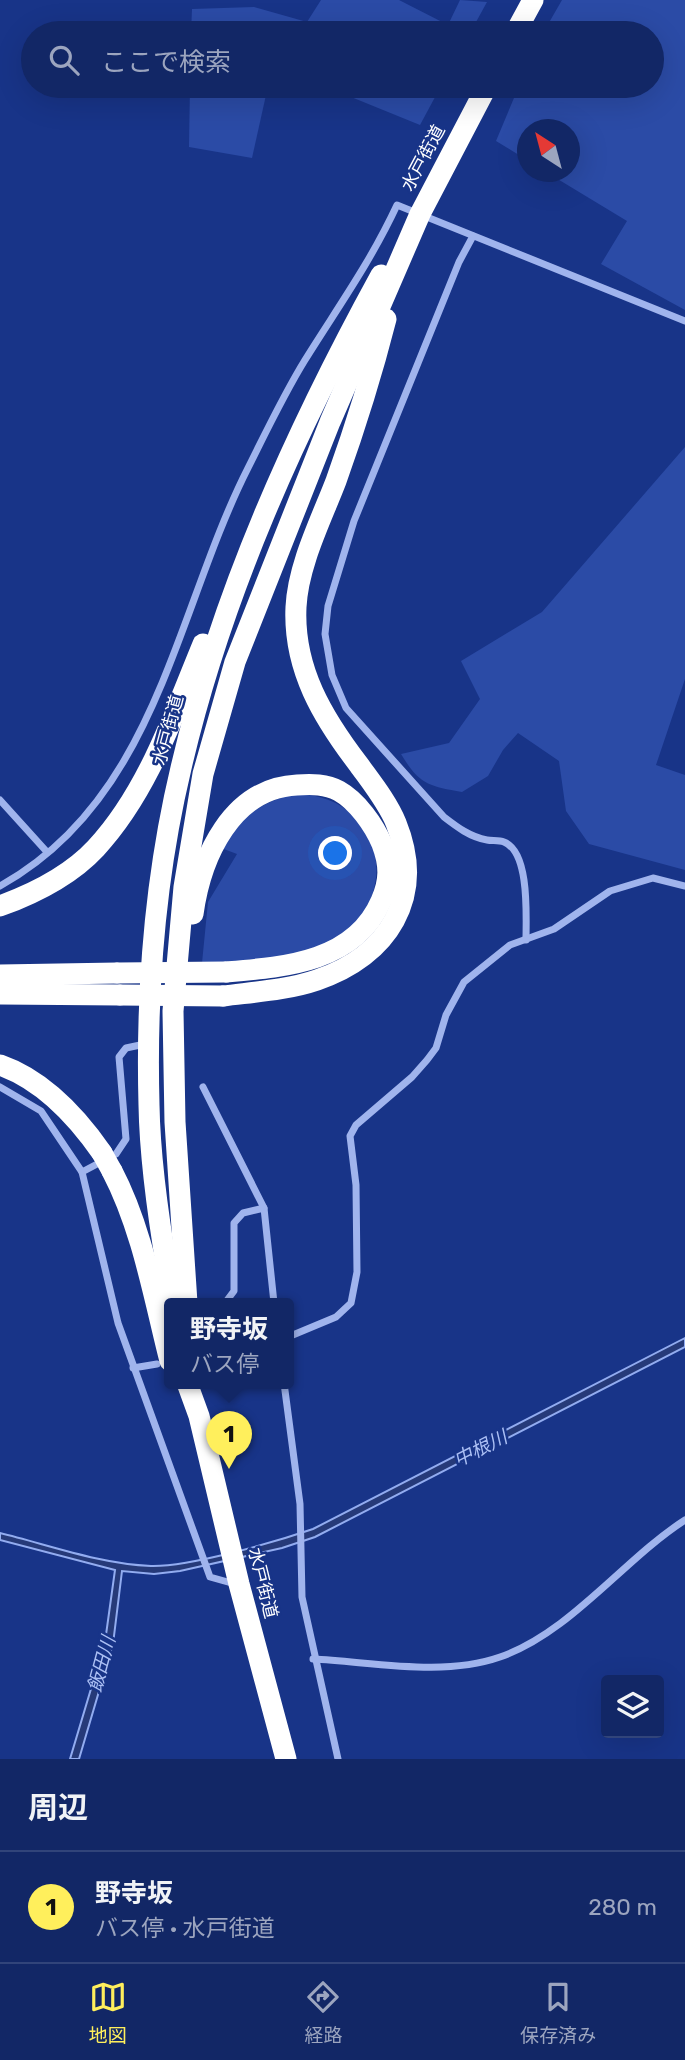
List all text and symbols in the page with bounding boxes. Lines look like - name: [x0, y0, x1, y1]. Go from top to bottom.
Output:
- search box: [21, 21, 664, 98]
- icon: search: [45, 41, 83, 79]
- text: ここで検索: [101, 47, 231, 78]
- north arrow: [517, 119, 580, 182]
- street label: 水戸街道: [396, 121, 450, 195]
- street label: 水戸街道: [148, 692, 188, 768]
- your location: [318, 836, 352, 870]
- popup: [164, 1298, 294, 1389]
- text: 野寺坂: [190, 1314, 268, 1345]
- text: バス停: [190, 1350, 259, 1378]
- pin: 1: [206, 1411, 252, 1469]
- water label: 中根川: [450, 1424, 513, 1472]
- street label: 水戸街道: [244, 1545, 282, 1621]
- water label: 飯田川: [83, 1632, 120, 1695]
- map controls: [601, 1675, 664, 1738]
- button: layers: [601, 1675, 664, 1738]
- text: 周辺: [28, 1790, 88, 1826]
- text: 野寺坂: [95, 1878, 173, 1909]
- text: 1: [45, 1893, 57, 1921]
- text: 280 m: [588, 1893, 657, 1921]
- text: バス停 · 水戸街道: [95, 1914, 275, 1942]
- tab: 地図: [89, 1978, 127, 2047]
- tab: 経路: [304, 1978, 342, 2047]
- tab: 保存済み: [520, 1978, 596, 2047]

